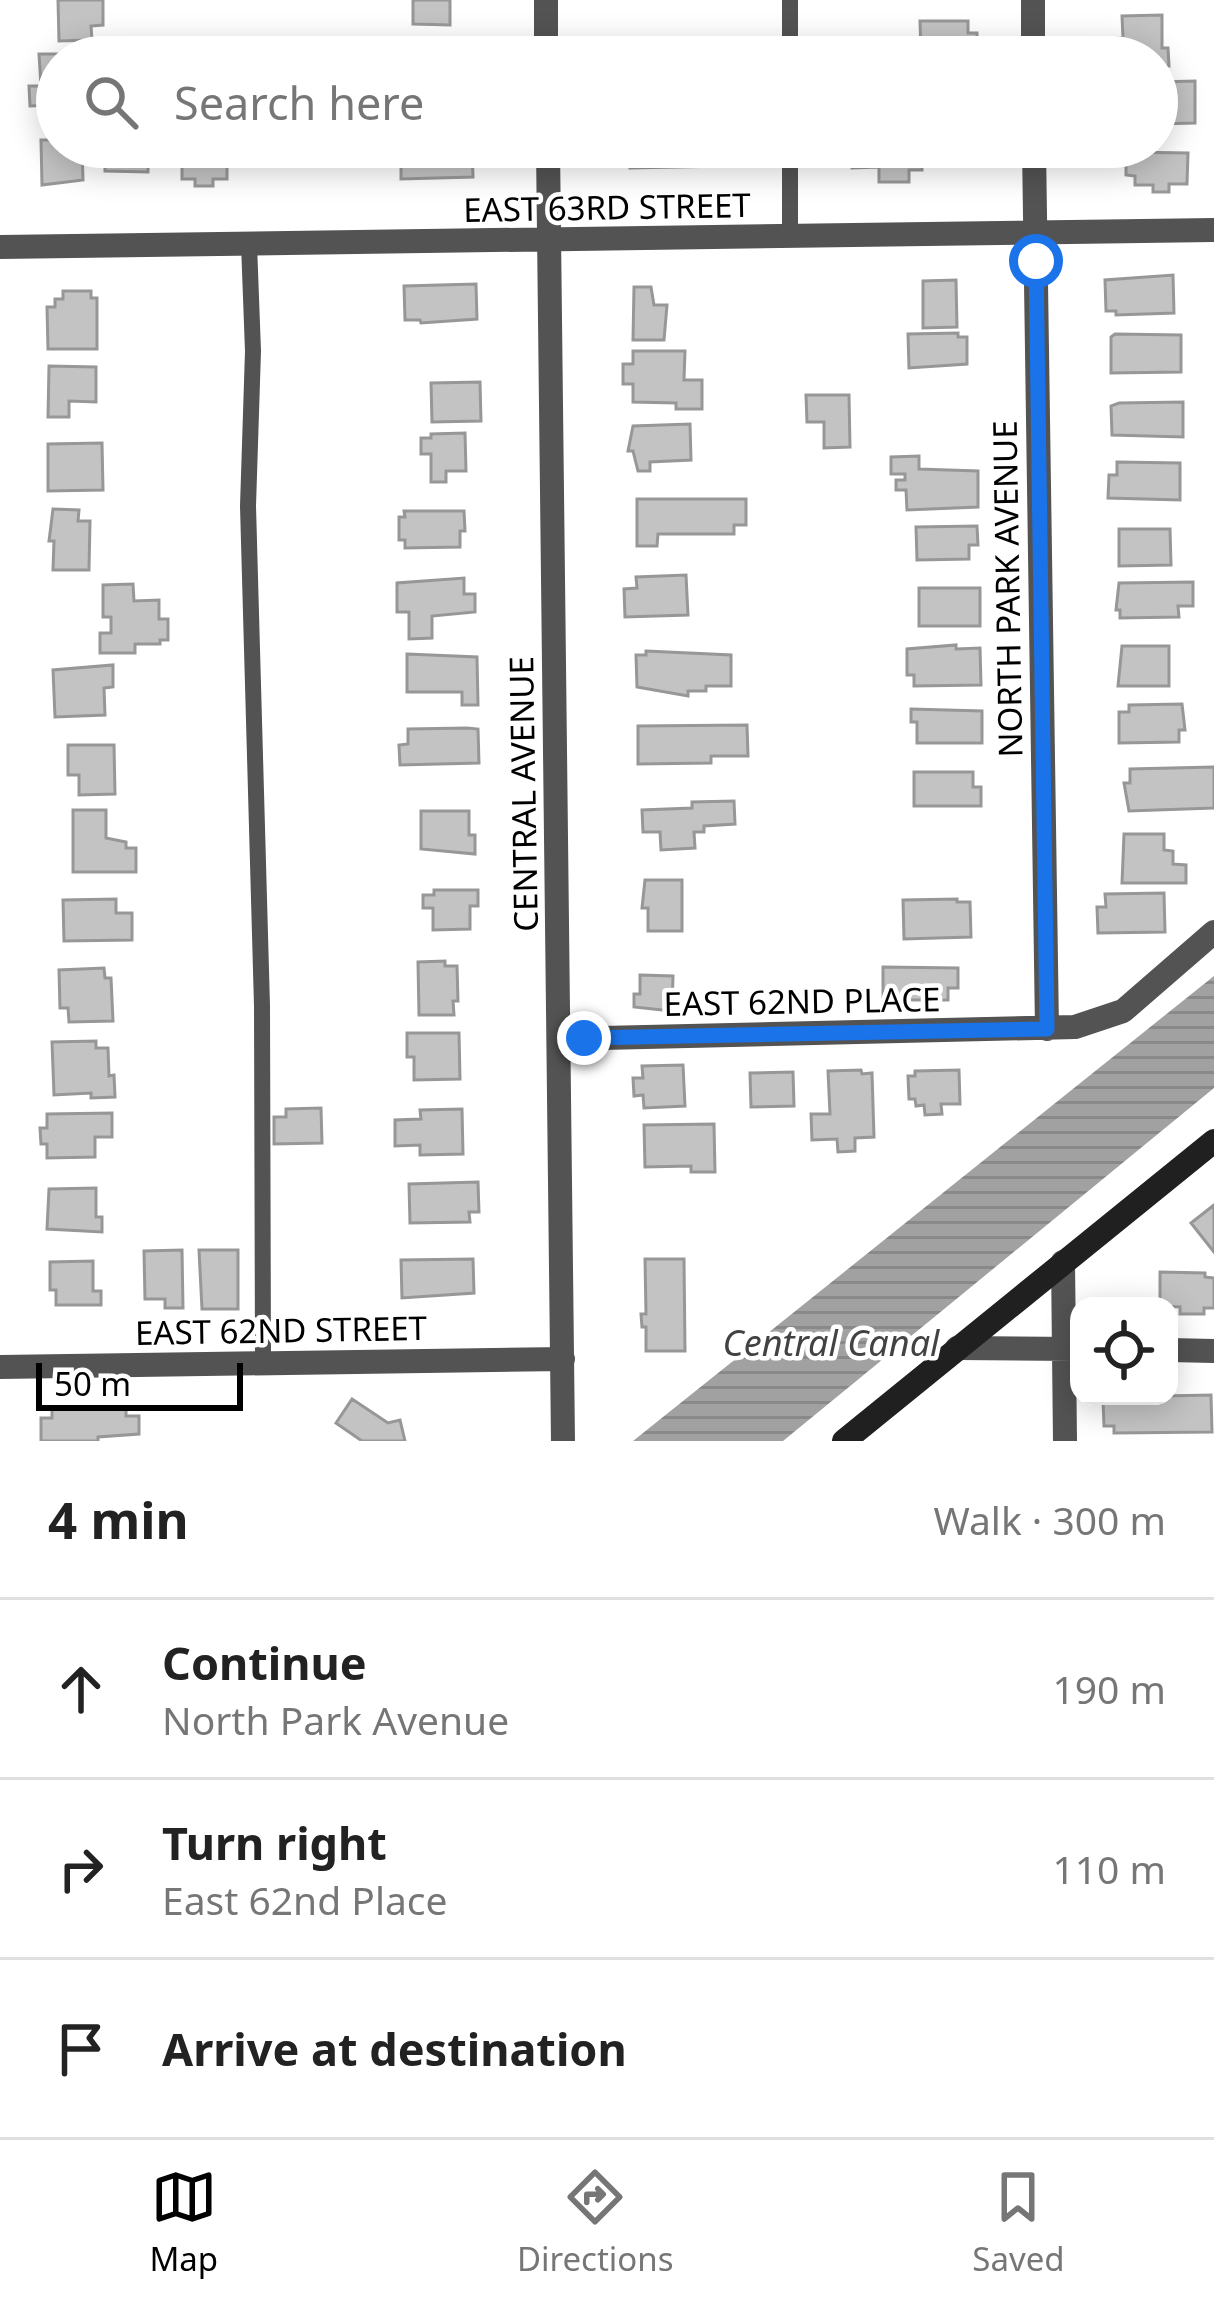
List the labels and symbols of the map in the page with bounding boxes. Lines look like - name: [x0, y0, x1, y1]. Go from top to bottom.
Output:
- street label: EAST 63RD STREET: [463, 182, 751, 232]
- route start: [1009, 234, 1063, 288]
- street label: NORTH PARK AVENUE: [982, 420, 1032, 758]
- street label: CENTRAL AVENUE: [498, 656, 548, 932]
- street label: EAST 62ND PLACE: [663, 976, 941, 1026]
- route end: [557, 1011, 611, 1065]
- street label: EAST 62ND STREET: [135, 1305, 427, 1355]
- water label: Central Canal: [723, 1318, 940, 1367]
- scale bar: [36, 1357, 243, 1410]

